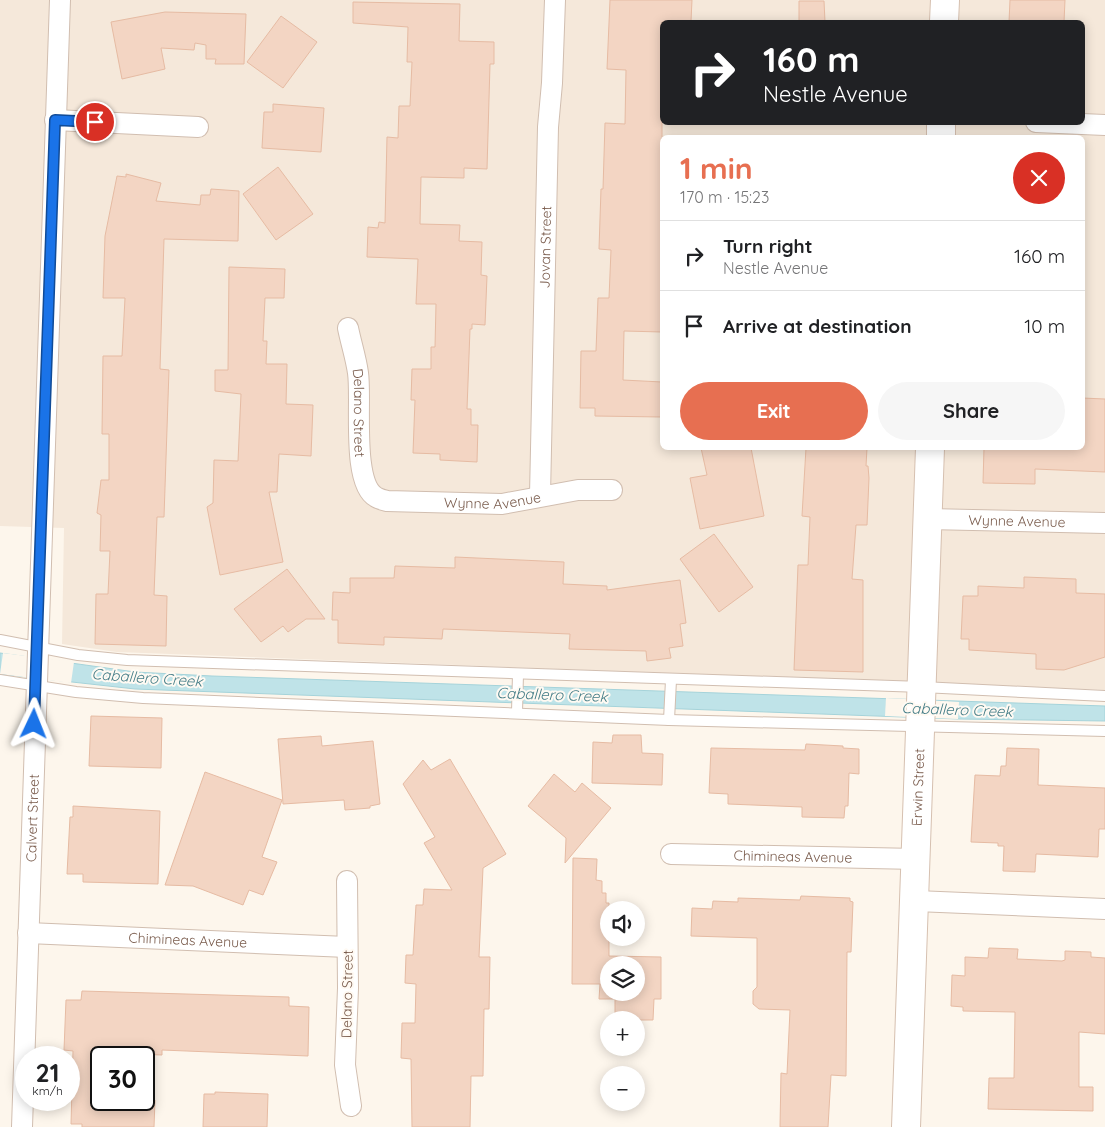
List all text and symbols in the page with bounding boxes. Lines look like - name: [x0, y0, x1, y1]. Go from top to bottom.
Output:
- text: 160 m: [763, 37, 860, 81]
- icon: right: [680, 40, 745, 105]
- text: Nestle Avenue: [763, 80, 908, 108]
- pin: [74, 101, 116, 143]
- icon: arrive: [81, 108, 109, 136]
- text: 1 min: [680, 149, 753, 187]
- button: close: [1013, 152, 1065, 204]
- text: 170 m · 15:23: [680, 187, 769, 207]
- street label: Jovan Street: [535, 205, 555, 289]
- text: Turn right: [723, 234, 812, 258]
- icon: right: [680, 242, 708, 270]
- text: 160 m: [1014, 244, 1065, 268]
- text: Nestle Avenue: [723, 258, 828, 278]
- icon: arrive: [680, 312, 708, 340]
- text: Arrive at destination: [723, 314, 912, 338]
- text: 10 m: [1024, 314, 1065, 338]
- street label: Delano Street: [348, 367, 369, 458]
- button: Exit: [680, 382, 868, 440]
- button: Share: [878, 382, 1065, 440]
- street label: Wynne Avenue: [444, 488, 542, 513]
- street label: Wynne Avenue: [968, 511, 1066, 531]
- water label: Caballero Creek: [91, 664, 205, 691]
- water label: Caballero Creek: [496, 683, 610, 706]
- position arrow: [7, 697, 59, 749]
- water label: Caballero Creek: [901, 698, 1015, 721]
- street label: Erwin Street: [908, 748, 928, 826]
- street label: Calvert Street: [22, 774, 43, 862]
- street label: Chimineas Avenue: [733, 846, 853, 867]
- map controls: [600, 901, 645, 1111]
- button: sound: [600, 901, 645, 946]
- street label: Chimineas Avenue: [128, 928, 248, 952]
- street label: Delano Street: [337, 949, 357, 1038]
- button: layers: [600, 956, 645, 1001]
- button: +: [600, 1011, 645, 1056]
- speed limit sign: 30: [90, 1046, 155, 1111]
- text: 21: [36, 1057, 59, 1088]
- button: −: [600, 1066, 645, 1111]
- text: km/h: [32, 1083, 63, 1098]

